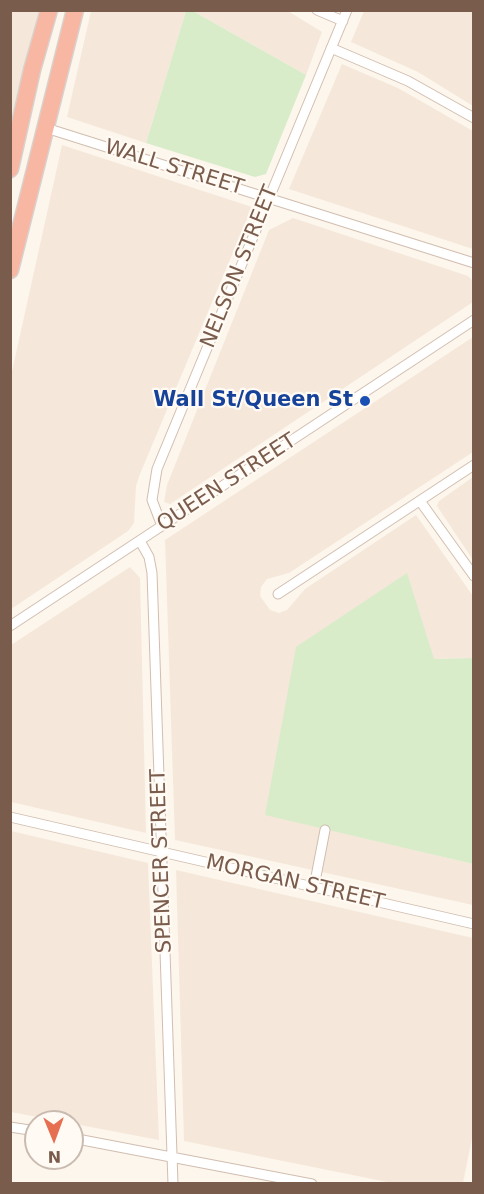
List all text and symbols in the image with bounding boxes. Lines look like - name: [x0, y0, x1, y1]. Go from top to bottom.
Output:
- street label: WALL STREET: [101, 135, 247, 201]
- street label: NELSON STREET: [196, 182, 284, 352]
- place label: Wall St/Queen St: [153, 388, 353, 414]
- marker: Wall St/Queen St: [358, 394, 372, 408]
- street label: QUEEN STREET: [153, 429, 301, 537]
- street label: SPENCER STREET: [146, 768, 178, 954]
- street label: MORGAN STREET: [203, 850, 387, 916]
- north arrow: [24, 1110, 84, 1170]
- text: N: [47, 1147, 61, 1166]

